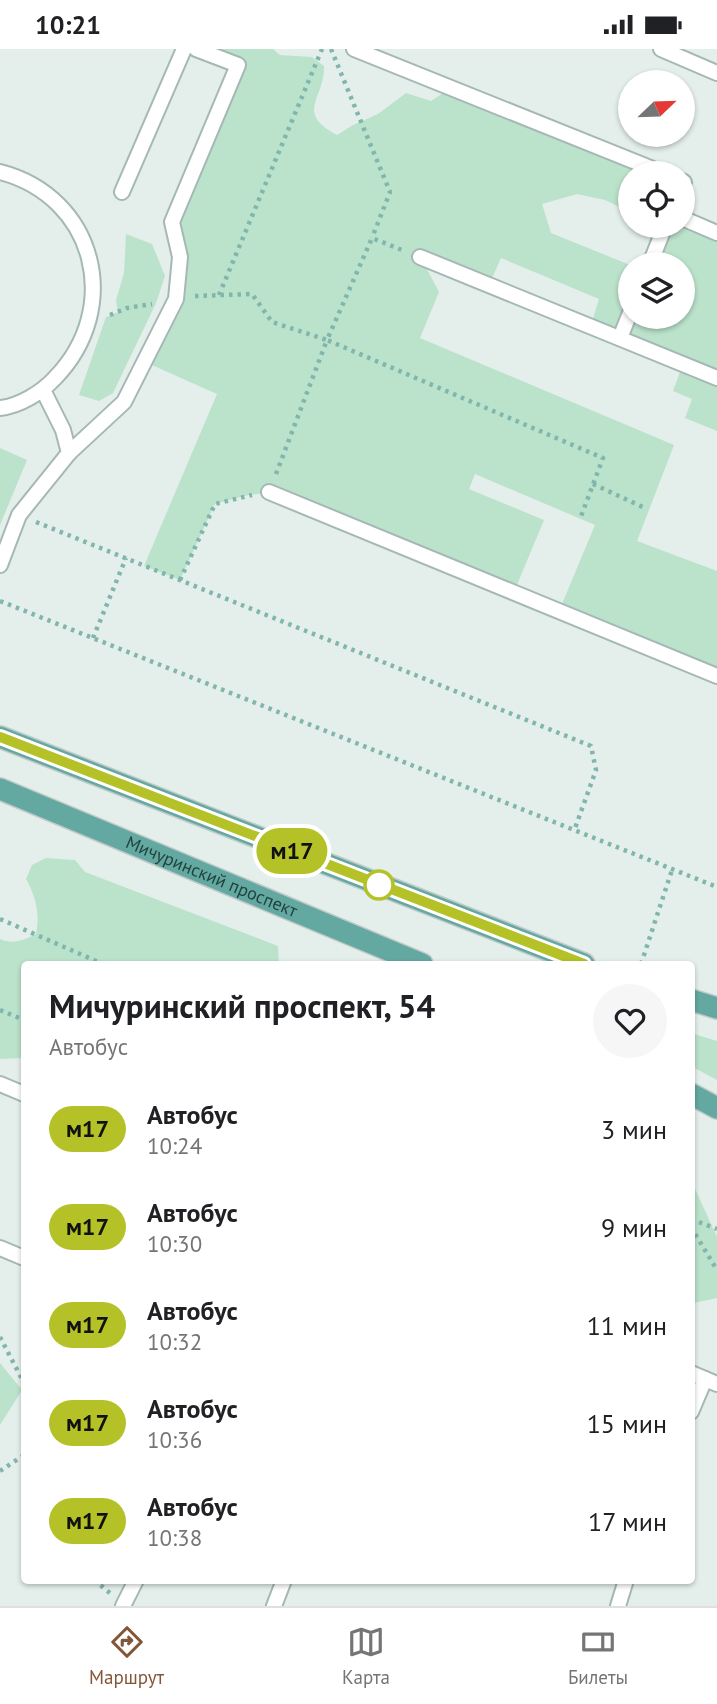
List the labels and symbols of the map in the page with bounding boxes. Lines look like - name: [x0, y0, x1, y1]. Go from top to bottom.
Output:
- north arrow: [618, 70, 695, 147]
- line badge: м17: [252, 828, 332, 874]
- street label: Мичуринский проспект: [123, 830, 302, 922]
- unlabelled marker: [364, 870, 394, 900]

